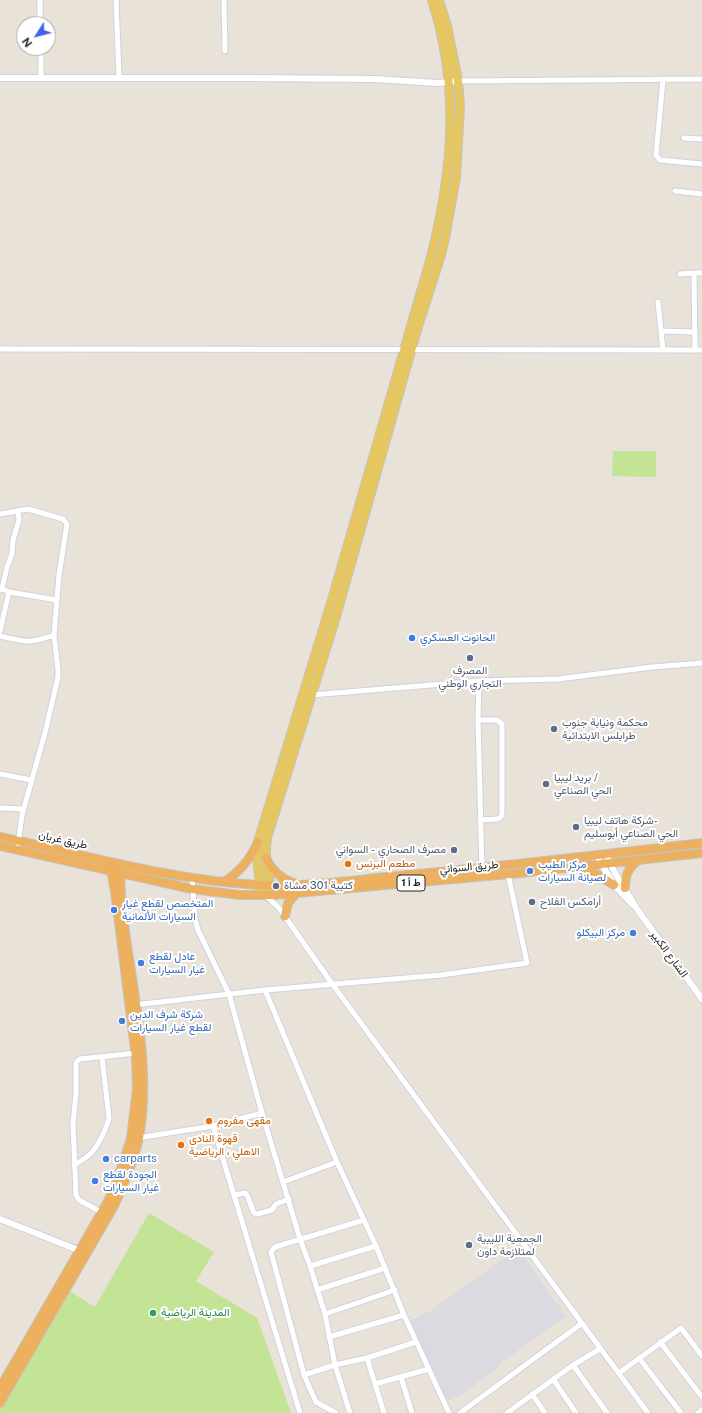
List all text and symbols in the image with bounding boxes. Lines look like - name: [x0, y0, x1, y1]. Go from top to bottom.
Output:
- north arrow: [16, 16, 56, 56]
- text: N: [20, 35, 34, 49]
- place label: الحانوت العسكري: [420, 631, 495, 645]
- marker: الحانوت العسكري: [407, 633, 417, 643]
- marker: المصرف التجاري الوطني: [465, 653, 475, 663]
- place label: المصرف التجاري الوطني: [439, 664, 501, 690]
- place label: محكمة ونيابة جنوب طرابلس الابتدائية: [562, 716, 648, 742]
- marker: محكمة ونيابة جنوب طرابلس الابتدائية: [549, 724, 559, 734]
- place label: بريد ليبيا / الحي الصناعي: [554, 771, 612, 797]
- marker: بريد ليبيا / الحي الصناعي: [541, 779, 551, 789]
- place label: شركة هاتف ليبيا- الحي الصناعي أبوسليم: [584, 814, 678, 840]
- marker: شركة هاتف ليبيا- الحي الصناعي أبوسليم: [571, 822, 581, 832]
- street label: طريق غريان: [37, 828, 89, 852]
- place label: مصرف الصحاري - السواني: [336, 843, 446, 857]
- marker: مصرف الصحاري - السواني: [449, 845, 459, 855]
- place label: مطعم البرنس: [356, 857, 415, 871]
- street label: طريق السواني: [439, 858, 499, 876]
- place label: مركز الطيب لصيانة السيارات: [538, 858, 606, 884]
- marker: مطعم البرنس: [343, 859, 353, 869]
- marker: مركز الطيب لصيانة السيارات: [525, 866, 535, 876]
- road number: ط أ 1: [397, 875, 425, 891]
- place label: كتيبة 301 مشاة: [284, 879, 353, 893]
- marker: كتيبة 301 مشاة: [271, 881, 281, 891]
- place label: أرامكس الفلاح: [540, 895, 601, 909]
- place label: المتخصص لقطع غيار السيارات الألمانية: [122, 897, 213, 923]
- marker: أرامكس الفلاح: [527, 897, 537, 907]
- marker: المتخصص لقطع غيار السيارات الألمانية: [109, 905, 119, 915]
- place label: مركز البيكلو: [577, 926, 625, 940]
- marker: مركز البيكلو: [628, 928, 638, 938]
- street label: الشارع الكبير: [648, 928, 690, 980]
- place label: عادل لقطع غيار السيارات: [149, 950, 205, 976]
- marker: عادل لقطع غيار السيارات: [136, 958, 146, 968]
- place label: شركة شرف الدين لقطع غيار السيارات: [130, 1008, 211, 1034]
- marker: شركة شرف الدين لقطع غيار السيارات: [117, 1016, 127, 1026]
- place label: مقهى مفروم: [217, 1114, 271, 1128]
- marker: مقهى مفروم: [204, 1116, 214, 1126]
- place label: قهوة النادي الاهلي ، الرياضية: [189, 1132, 260, 1158]
- marker: قهوة النادي الاهلي ، الرياضية: [176, 1140, 186, 1150]
- place label: carparts: [114, 1152, 157, 1166]
- marker: carparts: [101, 1154, 111, 1164]
- place label: الجودة لقطع غيار السيارات: [103, 1168, 159, 1194]
- marker: الجودة لقطع غيار السيارات: [90, 1176, 100, 1186]
- place label: الجمعية الليبية لمتلازمة داون: [477, 1232, 542, 1258]
- marker: الجمعية الليبية لمتلازمة داون: [464, 1240, 474, 1250]
- place label: المدينة الرياضية: [161, 1306, 230, 1320]
- marker: المدينة الرياضية: [148, 1308, 158, 1318]

